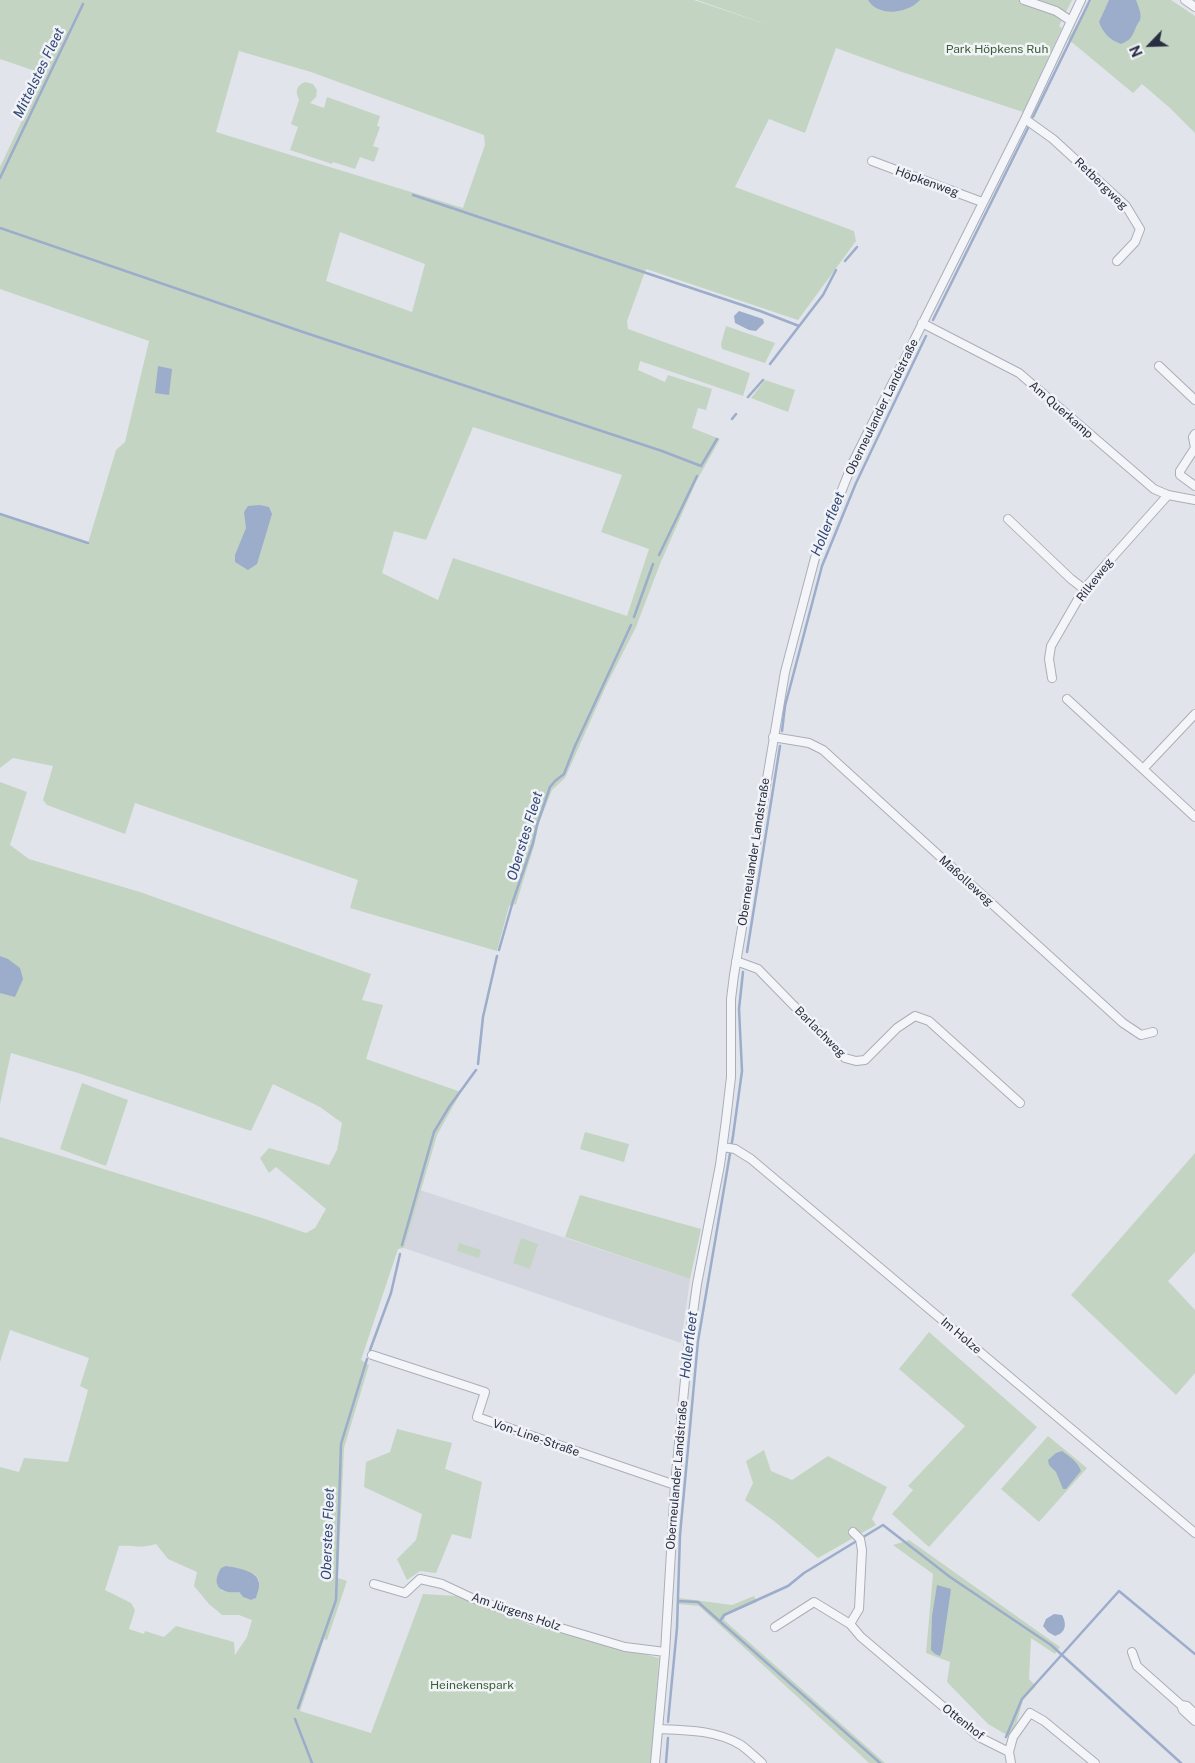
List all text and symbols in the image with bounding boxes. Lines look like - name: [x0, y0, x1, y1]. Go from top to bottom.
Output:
- north arrow: [1125, 20, 1175, 70]
- water label: Mittelstes Fleet: [10, 25, 68, 121]
- park label: Park Höpkens Ruh: [946, 42, 1048, 56]
- text: N: [1127, 43, 1146, 59]
- street label: Retbergweg: [1071, 155, 1131, 213]
- street label: Höpkenweg: [893, 164, 961, 200]
- street label: Oberneulander Landstraße: [843, 336, 921, 478]
- street label: Am Querkamp: [1026, 378, 1096, 442]
- water label: Hollerfleet: [808, 489, 848, 559]
- street label: Rilkeweg: [1074, 555, 1116, 605]
- street label: Oberneulander Landstraße: [735, 777, 773, 927]
- water label: Oberstes Fleet: [503, 789, 547, 883]
- street label: Maßolleweg: [936, 853, 996, 909]
- street label: Barlachweg: [791, 1003, 849, 1061]
- water label: Hollerfleet: [677, 1310, 701, 1380]
- street label: Im Holze: [938, 1315, 984, 1357]
- street label: Oberneulander Landstraße: [663, 1400, 691, 1550]
- street label: Von-Line-Straße: [490, 1416, 582, 1460]
- water label: Oberstes Fleet: [318, 1488, 338, 1580]
- street label: Am Jürgens Holz: [470, 1590, 562, 1634]
- park label: Heinekenspark: [430, 1678, 514, 1692]
- street label: Ottenhof: [939, 1701, 987, 1743]

